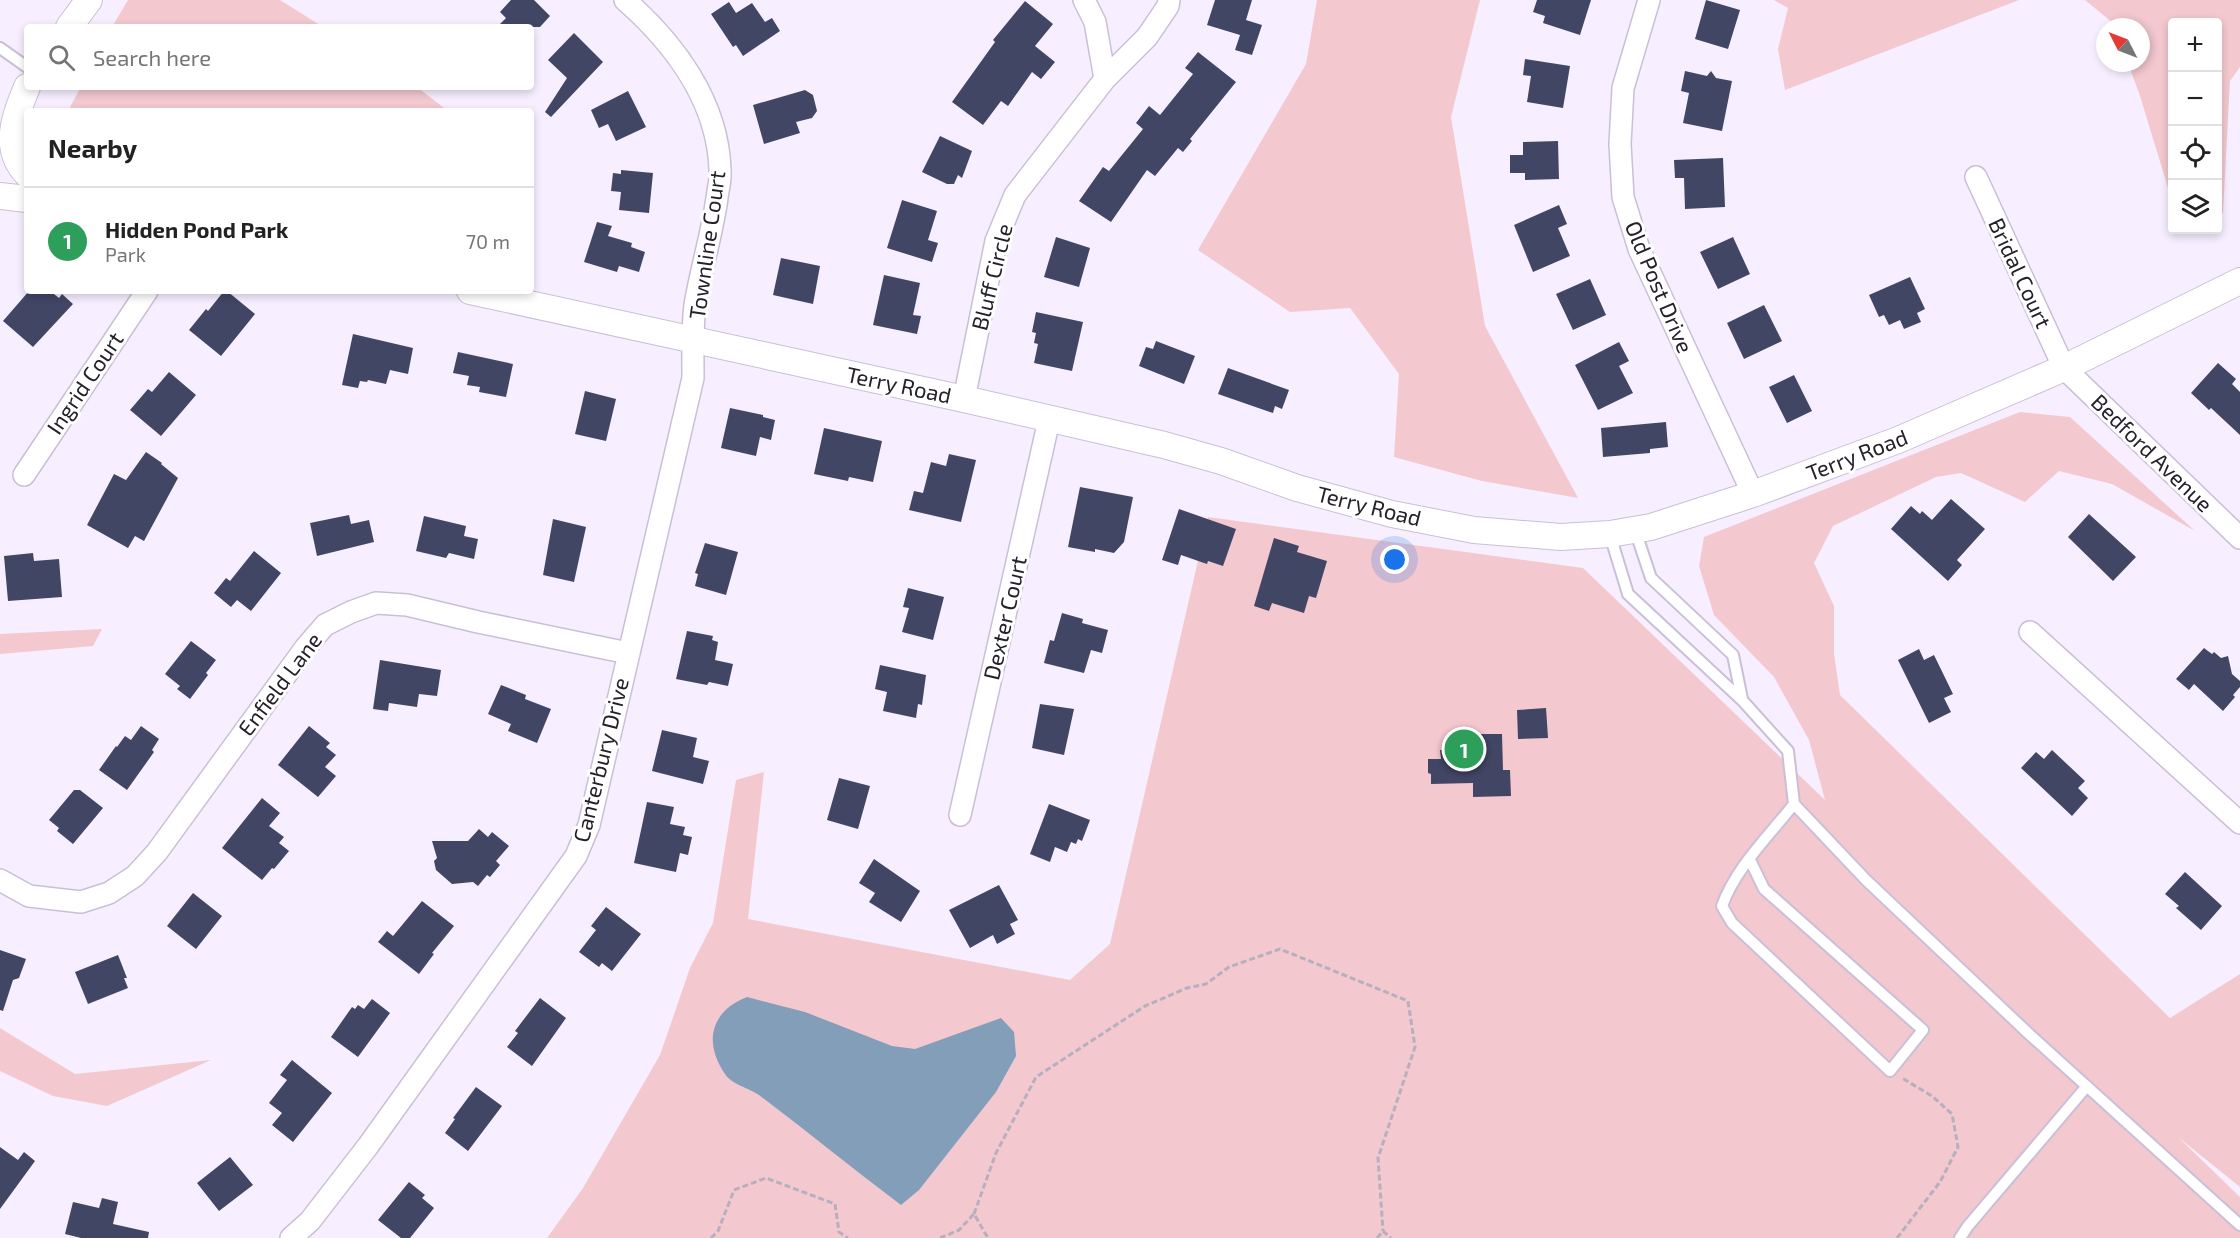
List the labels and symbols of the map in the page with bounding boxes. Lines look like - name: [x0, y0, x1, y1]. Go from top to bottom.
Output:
- north arrow: [2096, 18, 2150, 72]
- street label: Townline Court: [683, 169, 729, 321]
- street label: Bridal Court: [1984, 213, 2058, 332]
- street label: Old Post Drive: [1620, 217, 1699, 356]
- street label: Bluff Circle: [965, 221, 1017, 333]
- street label: Ingrid Court: [41, 327, 128, 438]
- street label: Terry Road: [844, 360, 954, 408]
- street label: Bedford Avenue: [2087, 388, 2219, 517]
- street label: Terry Road: [1802, 423, 1911, 485]
- street label: Terry Road: [1314, 480, 1424, 531]
- your location: [1380, 545, 1409, 574]
- street label: Dexter Court: [977, 553, 1031, 682]
- street label: Enfield Lane: [232, 627, 326, 740]
- street label: Canterbury Drive: [567, 675, 633, 845]
- pin: 1: [1444, 726, 1484, 771]

